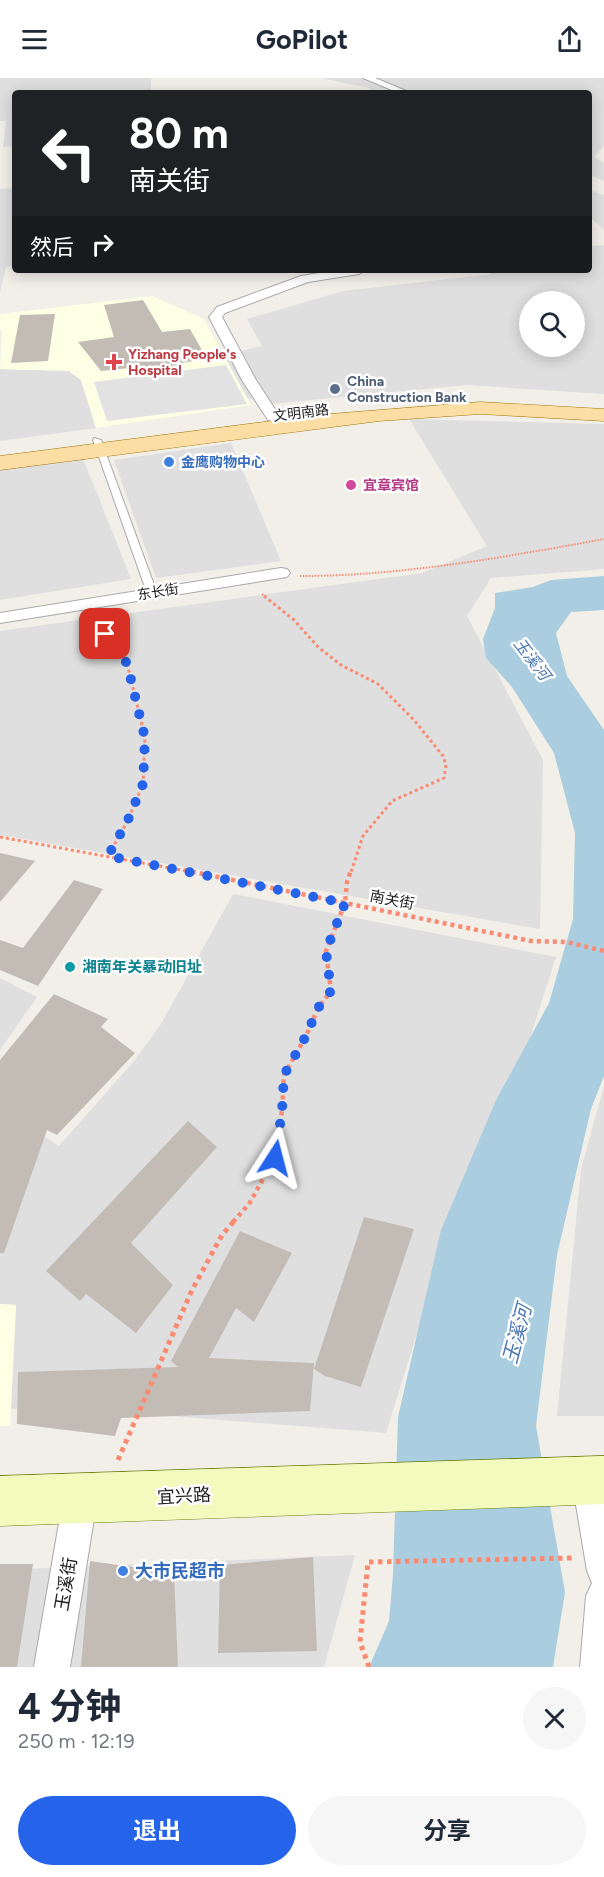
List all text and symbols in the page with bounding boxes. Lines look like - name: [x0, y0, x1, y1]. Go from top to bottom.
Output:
- icon: menu: [18, 23, 51, 56]
- text: GoPilot: [256, 23, 348, 56]
- icon: share: [553, 23, 586, 56]
- text: 80 m: [129, 108, 229, 159]
- icon: left: [30, 114, 108, 192]
- text: 南关街: [129, 164, 210, 197]
- icon: right: [86, 228, 119, 261]
- text: 然后: [30, 234, 74, 261]
- map controls: [519, 291, 585, 357]
- button: search: [519, 291, 585, 357]
- place label: Yizhang People's Hospital: [128, 346, 237, 379]
- marker: Yizhang People's Hospital: [105, 353, 123, 371]
- place label: China Construction Bank: [347, 373, 467, 406]
- marker: China Construction Bank: [328, 382, 342, 396]
- street label: 文明南路: [272, 401, 330, 425]
- place label: 金鹰购物中心: [181, 454, 265, 471]
- marker: 金鹰购物中心: [162, 455, 176, 469]
- place label: 宜章宾馆: [363, 477, 419, 494]
- marker: 宜章宾馆: [344, 478, 358, 492]
- street label: 东长街: [136, 580, 180, 604]
- pin: [79, 608, 130, 659]
- icon: arrive: [88, 617, 121, 650]
- water label: 玉溪河: [510, 634, 556, 686]
- street label: 南关街: [368, 887, 416, 913]
- place label: 湘南年关暴动旧址: [82, 958, 202, 976]
- marker: 湘南年关暴动旧址: [63, 960, 77, 974]
- position arrow: [243, 1126, 307, 1190]
- water label: 玉溪河: [498, 1298, 537, 1366]
- street label: 宜兴路: [156, 1484, 212, 1508]
- street label: 玉溪街: [50, 1556, 82, 1612]
- place label: 大市民超市: [135, 1560, 225, 1582]
- marker: 大市民超市: [116, 1564, 130, 1578]
- text: 4 分钟: [18, 1685, 121, 1728]
- button: close: [523, 1687, 586, 1750]
- text: 250 m · 12:19: [18, 1729, 135, 1753]
- button: 退出: [18, 1796, 296, 1865]
- button: 分享: [308, 1796, 586, 1865]

